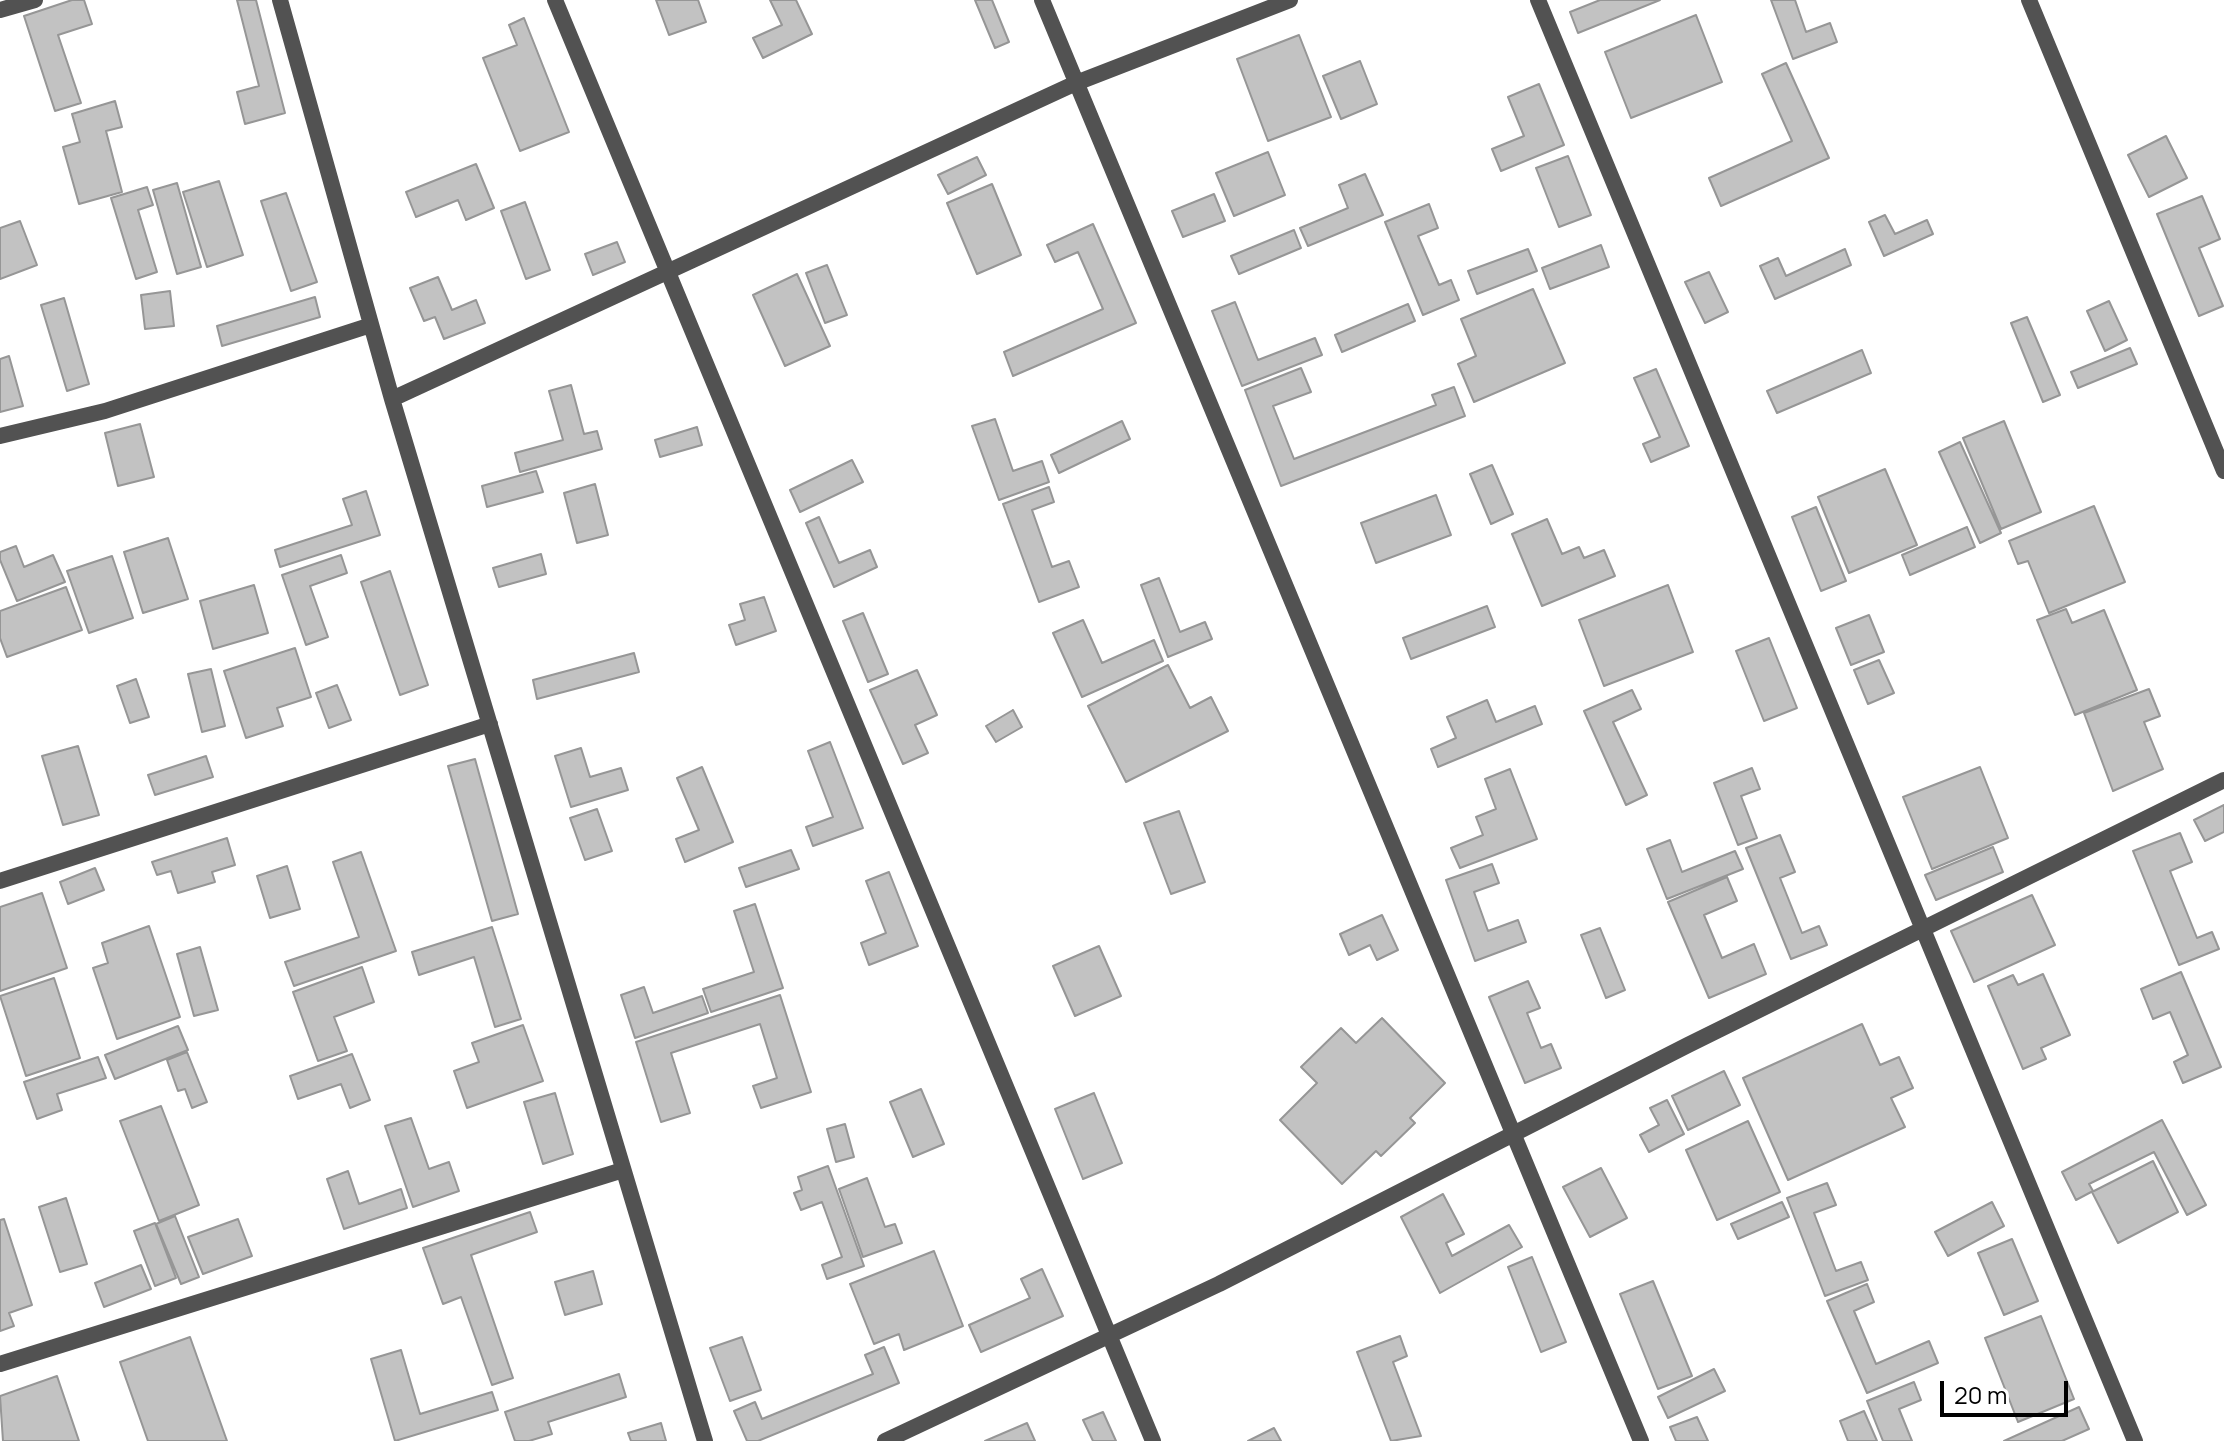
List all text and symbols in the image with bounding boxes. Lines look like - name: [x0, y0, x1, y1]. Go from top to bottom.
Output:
- scale bar: [1944, 1365, 2072, 1415]
- text: 20 m: [1954, 1378, 2007, 1411]

